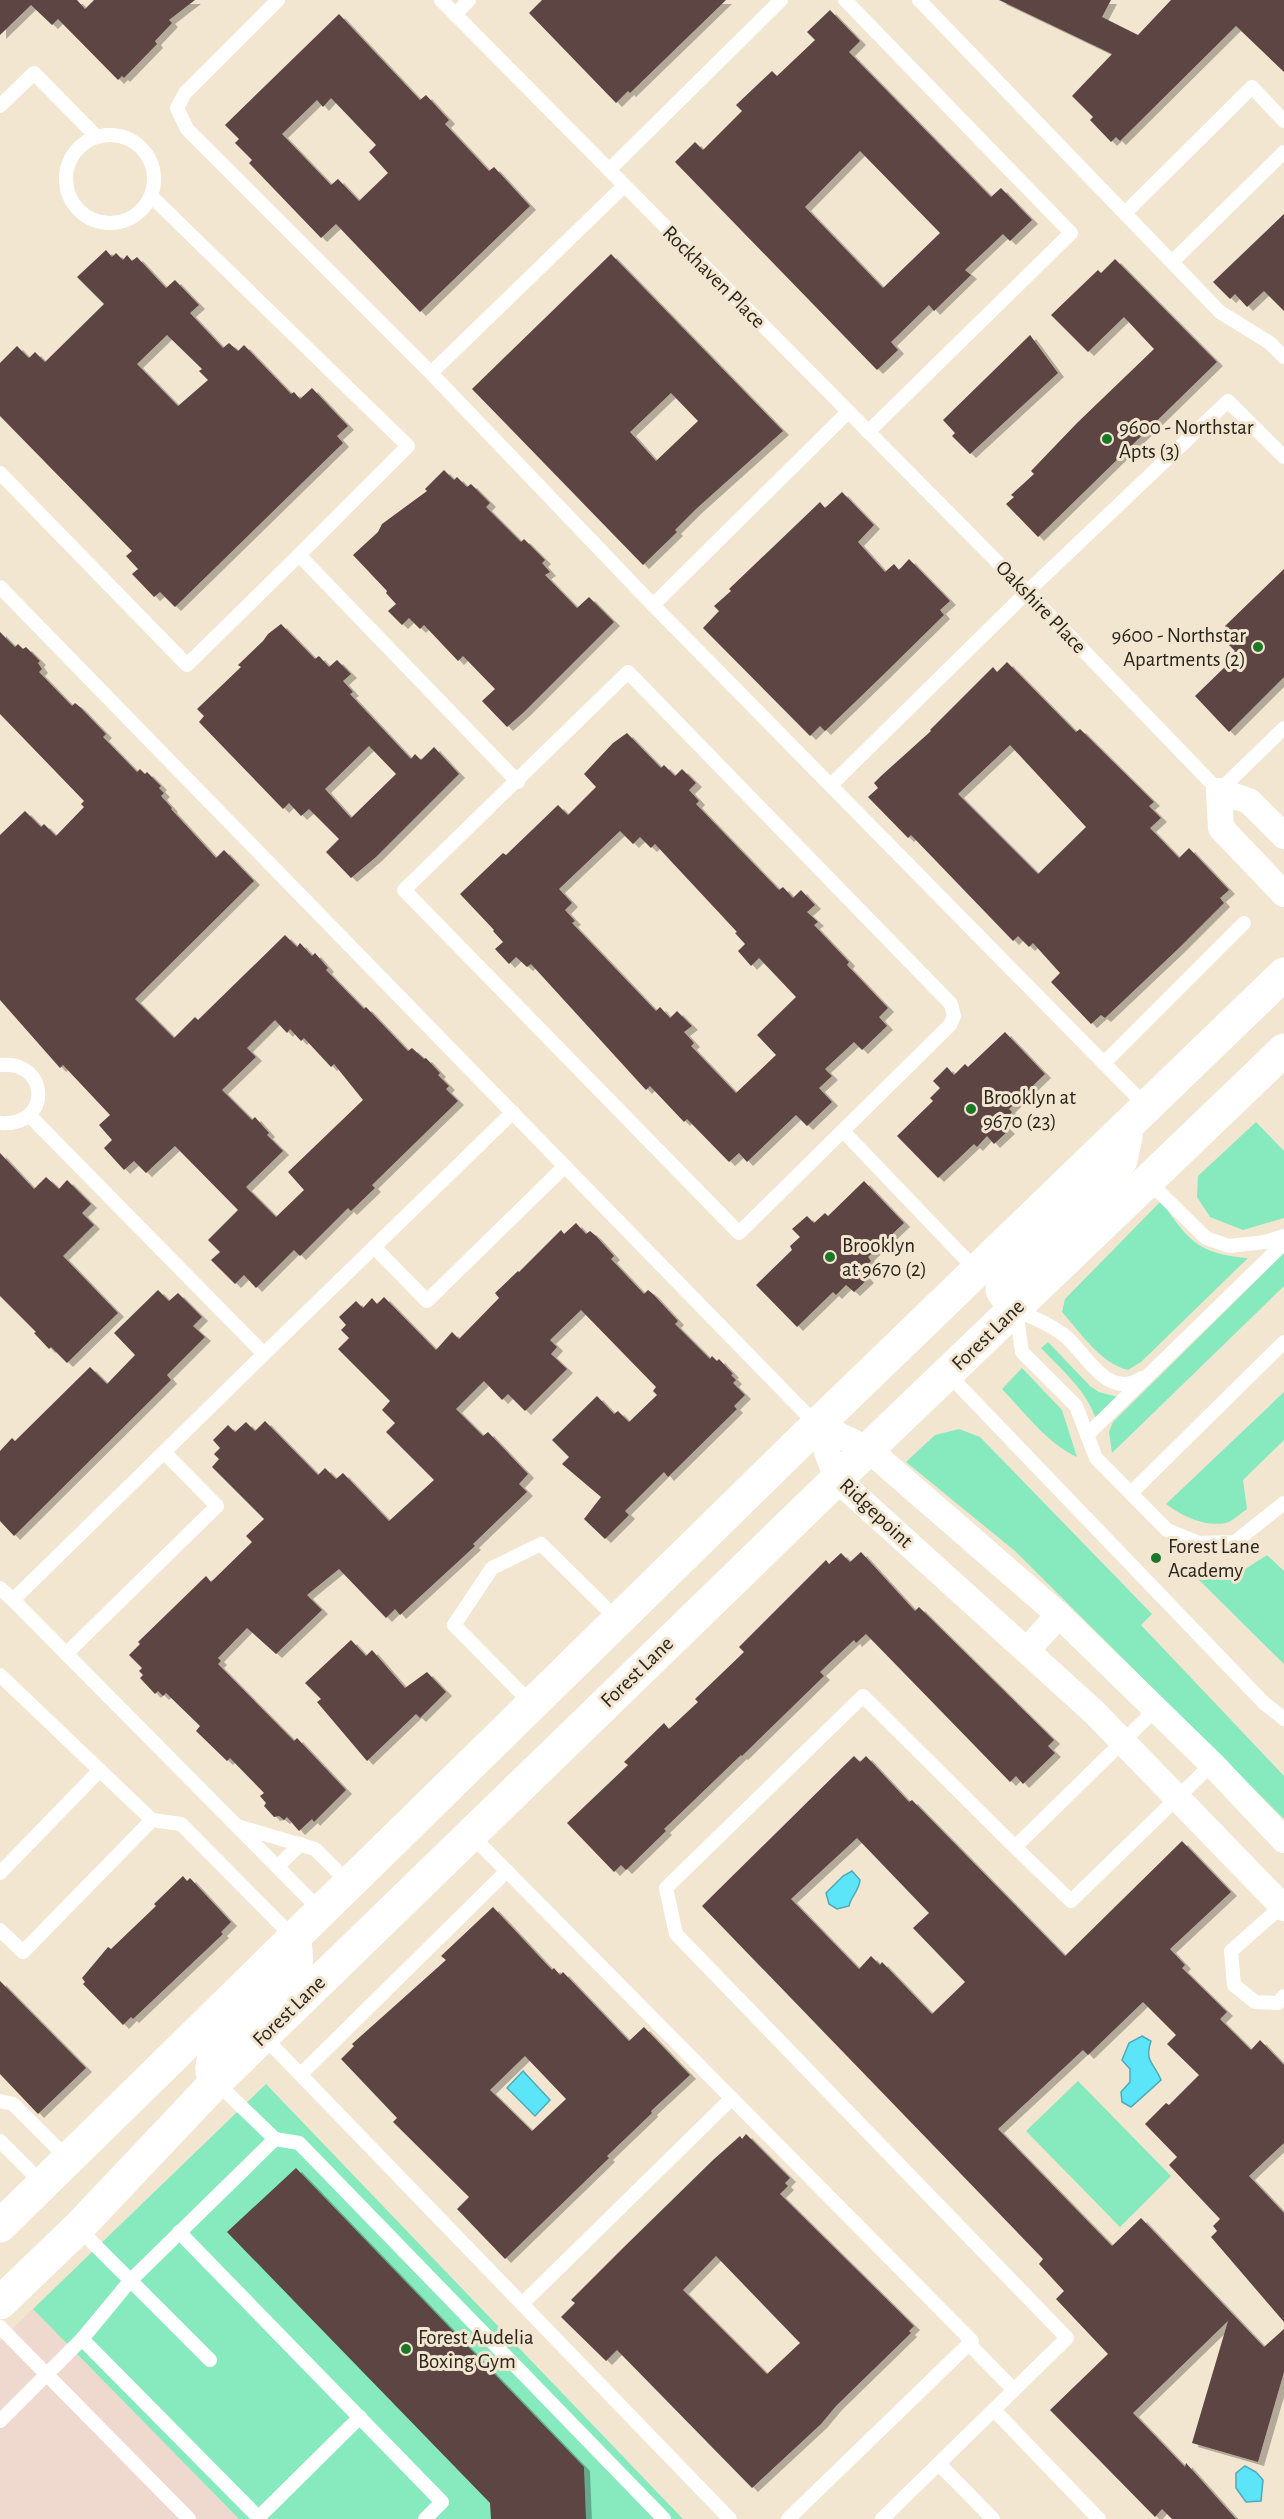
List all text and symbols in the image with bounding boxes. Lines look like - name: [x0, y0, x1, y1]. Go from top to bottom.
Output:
- street label: Rockhaven Place: [659, 222, 769, 332]
- place label: 9600 - Northstar Apts (3): [1119, 417, 1254, 462]
- marker: 9600 - Northstar Apts (3): [1100, 432, 1114, 446]
- street label: Oakshire Place: [992, 557, 1090, 657]
- place label: 9600 - Northstar Apartments (2): [1112, 625, 1246, 670]
- marker: 9600 - Northstar Apartments (2): [1251, 640, 1265, 654]
- place label: Brooklyn at 9670 (23): [983, 1087, 1076, 1132]
- marker: Brooklyn at 9670 (23): [964, 1102, 978, 1116]
- place label: Brooklyn at 9670 (2): [842, 1235, 927, 1280]
- marker: Brooklyn at 9670 (2): [823, 1250, 837, 1264]
- street label: Forest Lane: [948, 1296, 1028, 1374]
- street label: Ridgepoint: [836, 1474, 917, 1552]
- place label: Forest Lane Academy: [1168, 1536, 1260, 1581]
- marker: Forest Lane Academy: [1149, 1551, 1163, 1565]
- street label: Forest Lane: [597, 1633, 677, 1711]
- street label: Forest Lane: [249, 1972, 329, 2050]
- place label: Forest Audelia Boxing Gym: [418, 2327, 534, 2372]
- marker: Forest Audelia Boxing Gym: [399, 2342, 413, 2356]

